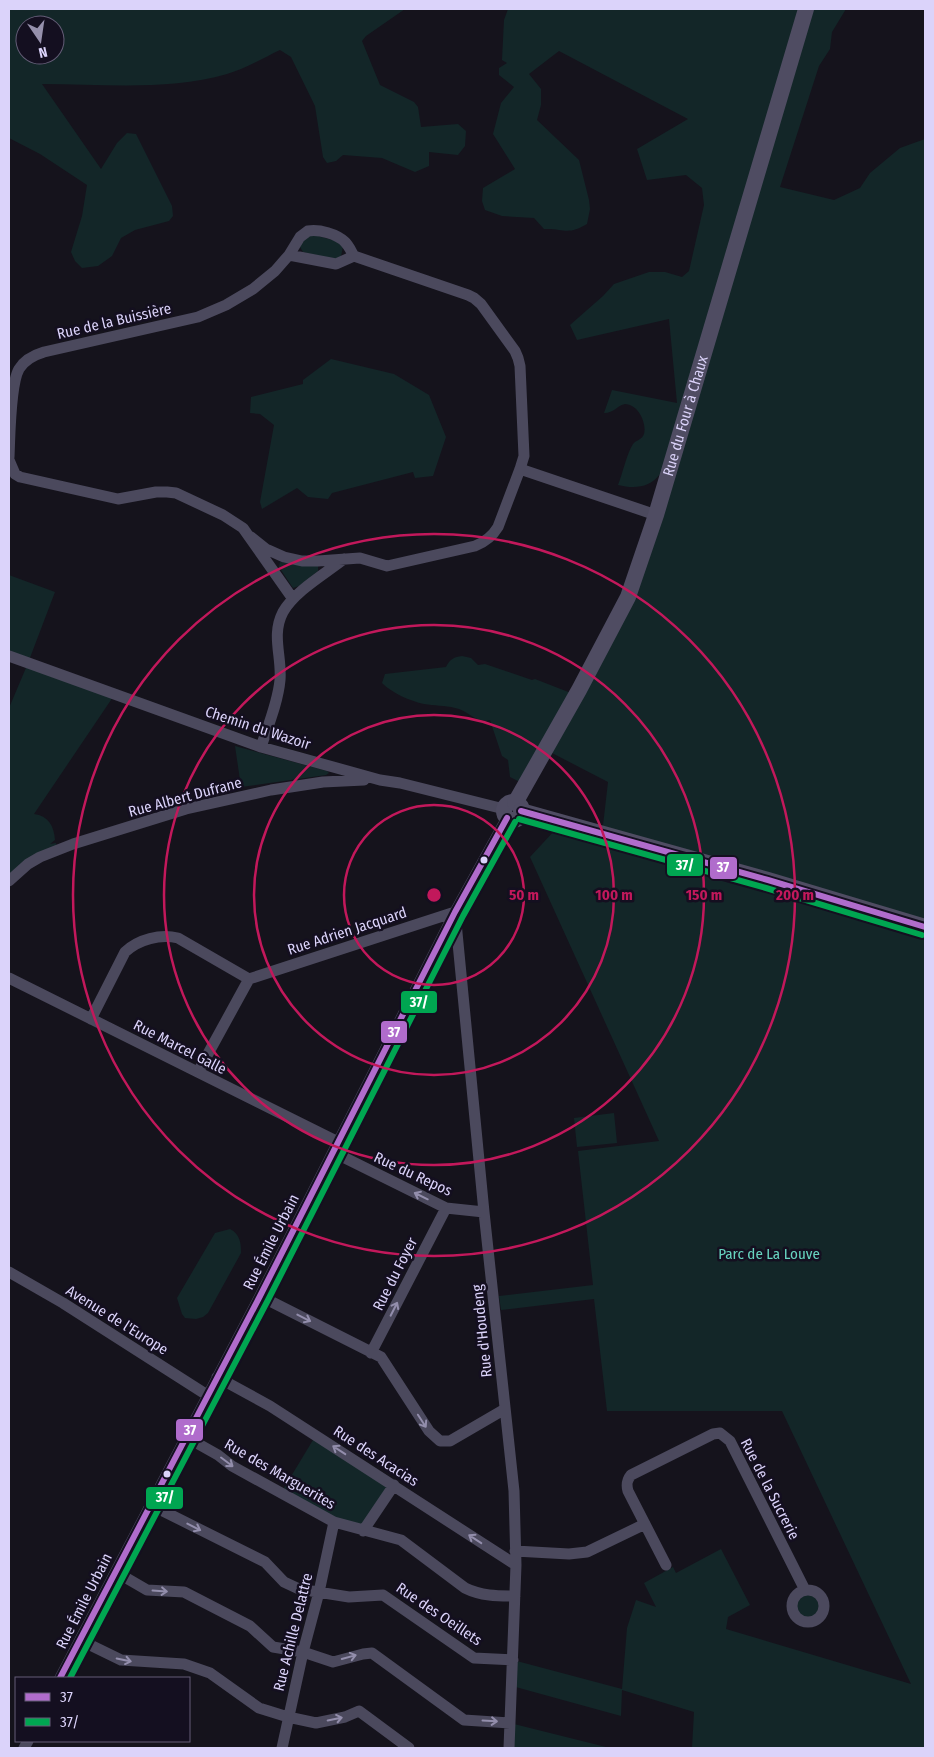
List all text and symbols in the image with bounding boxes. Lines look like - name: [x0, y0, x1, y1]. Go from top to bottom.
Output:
- north arrow: [15, 15, 65, 65]
- text: N: [37, 43, 49, 61]
- street label: Rue de la Buissière: [55, 299, 173, 343]
- street label: Rue du Four à Chaux: [659, 353, 712, 478]
- street label: Chemin du Wazoir: [203, 702, 314, 754]
- street label: Rue Albert Dufrane: [126, 773, 244, 821]
- line badge: 37/: [666, 853, 704, 877]
- unlabelled marker: [479, 855, 489, 865]
- line badge: 37: [709, 856, 738, 880]
- text: 37/: [675, 857, 694, 874]
- text: 37: [716, 859, 729, 876]
- centre of rings: [425, 886, 443, 904]
- text: 50 m: [509, 886, 539, 904]
- text: 100 m: [595, 886, 633, 904]
- text: 150 m: [686, 886, 722, 904]
- text: 200 m: [775, 886, 814, 904]
- street label: Rue Adrien Jacquard: [285, 903, 409, 959]
- line badge: 37/: [400, 990, 438, 1014]
- text: 37/: [409, 994, 428, 1011]
- street label: Rue Marcel Galle: [131, 1016, 229, 1078]
- line badge: 37: [380, 1020, 408, 1044]
- text: 37: [387, 1024, 400, 1041]
- street label: Rue du Repos: [371, 1148, 455, 1200]
- street label: Rue Émile Urbain: [239, 1191, 303, 1293]
- one-way arrow: [414, 1191, 429, 1200]
- street label: Rue du Foyer: [369, 1234, 421, 1314]
- park label: Parc de La Louve: [718, 1245, 820, 1263]
- street label: Avenue de l'Europe: [63, 1281, 171, 1359]
- street label: Rue d'Houdeng: [468, 1284, 496, 1378]
- one-way arrow: [390, 1302, 399, 1317]
- one-way arrow: [296, 1314, 311, 1323]
- one-way arrow: [417, 1414, 427, 1428]
- line badge: 37: [175, 1418, 204, 1442]
- text: 37: [183, 1422, 196, 1439]
- street label: Rue des Acacias: [330, 1422, 422, 1490]
- street label: Rue des Marguerites: [221, 1435, 339, 1513]
- street label: Rue de la Sucrerie: [737, 1435, 803, 1543]
- one-way arrow: [332, 1445, 346, 1455]
- one-way arrow: [220, 1457, 233, 1468]
- unlabelled marker: [162, 1469, 172, 1479]
- line badge: 37/: [145, 1486, 184, 1510]
- text: 37/: [155, 1489, 174, 1506]
- one-way arrow: [186, 1523, 201, 1532]
- one-way arrow: [468, 1534, 482, 1544]
- street label: Rue Émile Urbain: [52, 1550, 116, 1652]
- street label: Rue Achille Delattre: [270, 1571, 316, 1693]
- street label: Rue des Oeillets: [393, 1579, 485, 1649]
- one-way arrow: [151, 1586, 167, 1595]
- one-way arrow: [341, 1652, 357, 1662]
- one-way arrow: [116, 1655, 132, 1665]
- legend: [15, 1677, 190, 1742]
- text: 37: [60, 1688, 73, 1706]
- text: 37/: [60, 1713, 79, 1731]
- one-way arrow: [327, 1714, 343, 1723]
- one-way arrow: [481, 1717, 497, 1726]

